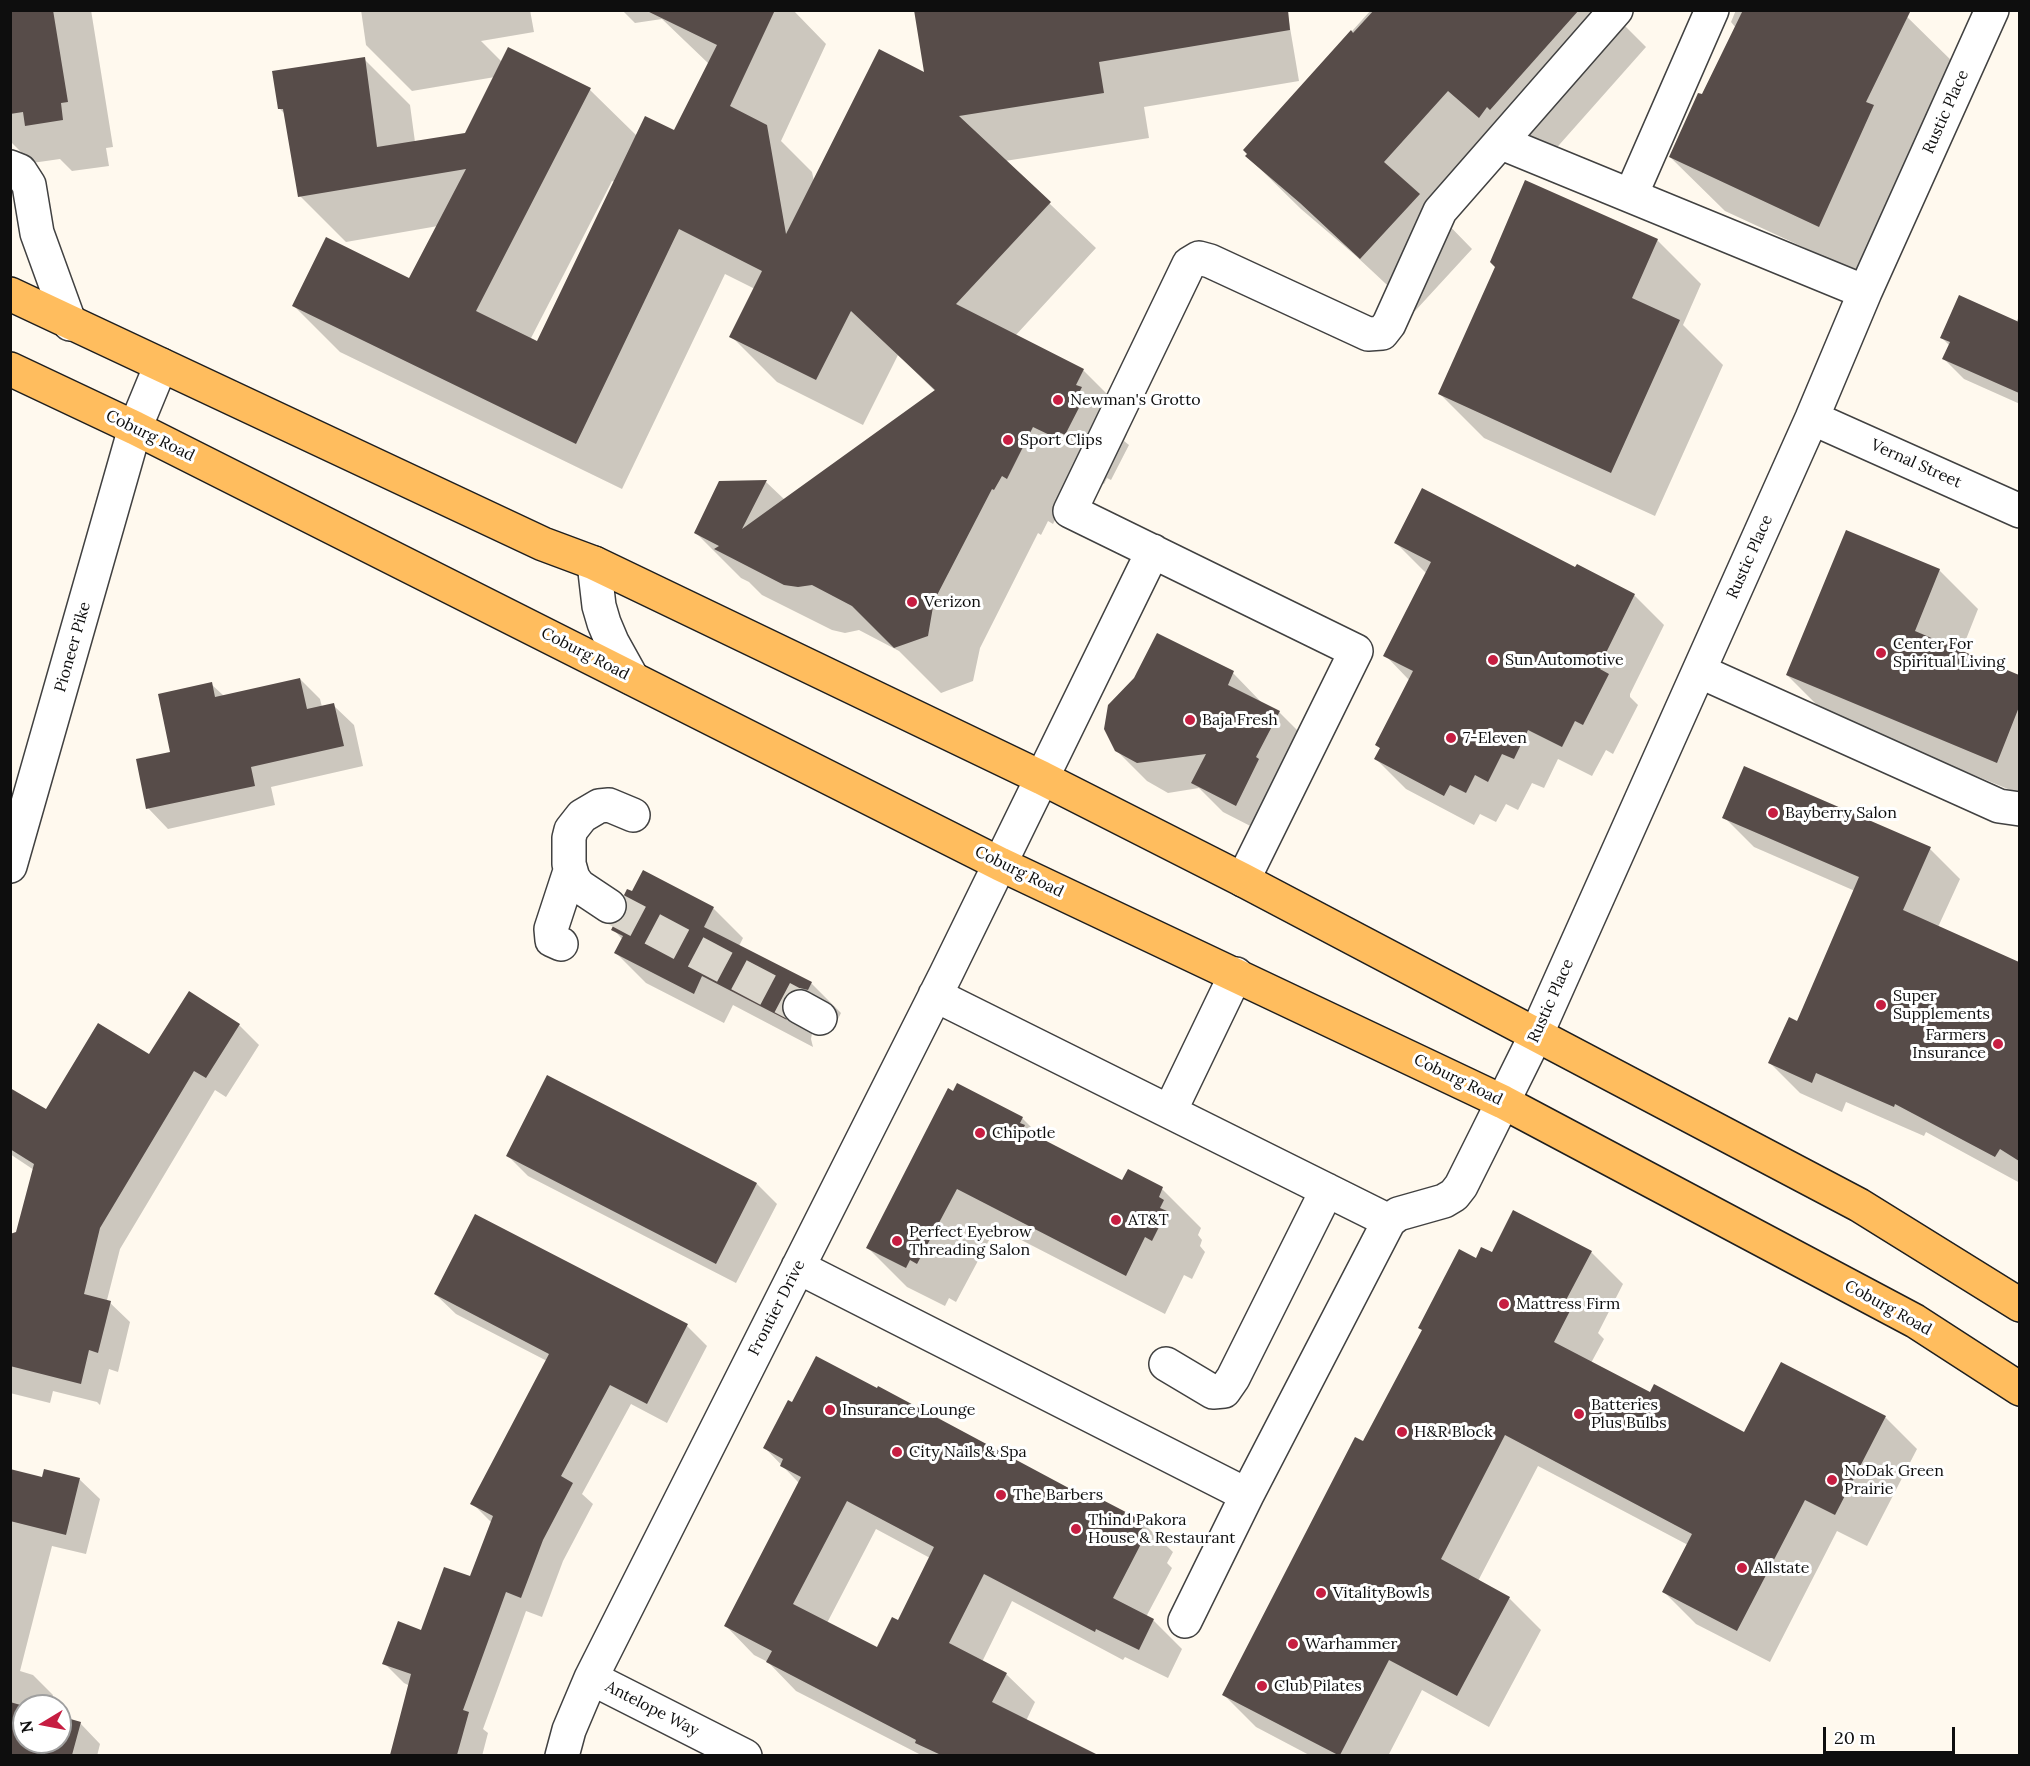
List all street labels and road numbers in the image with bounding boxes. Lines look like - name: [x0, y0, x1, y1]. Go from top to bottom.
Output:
- street label: Rustic Place: [1919, 67, 1973, 157]
- street label: Coburg Road: [102, 406, 198, 466]
- street label: Vernal Street: [1868, 435, 1964, 493]
- street label: Rustic Place: [1723, 512, 1777, 602]
- street label: Pioneer Pike: [51, 600, 95, 694]
- street label: Coburg Road: [538, 624, 632, 684]
- street label: Coburg Road: [971, 842, 1067, 902]
- street label: Rustic Place: [1524, 956, 1578, 1046]
- street label: Coburg Road: [1410, 1050, 1506, 1110]
- street label: Frontier Drive: [745, 1257, 809, 1359]
- street label: Coburg Road: [1841, 1276, 1935, 1340]
- street label: Antelope Way: [602, 1677, 702, 1741]

